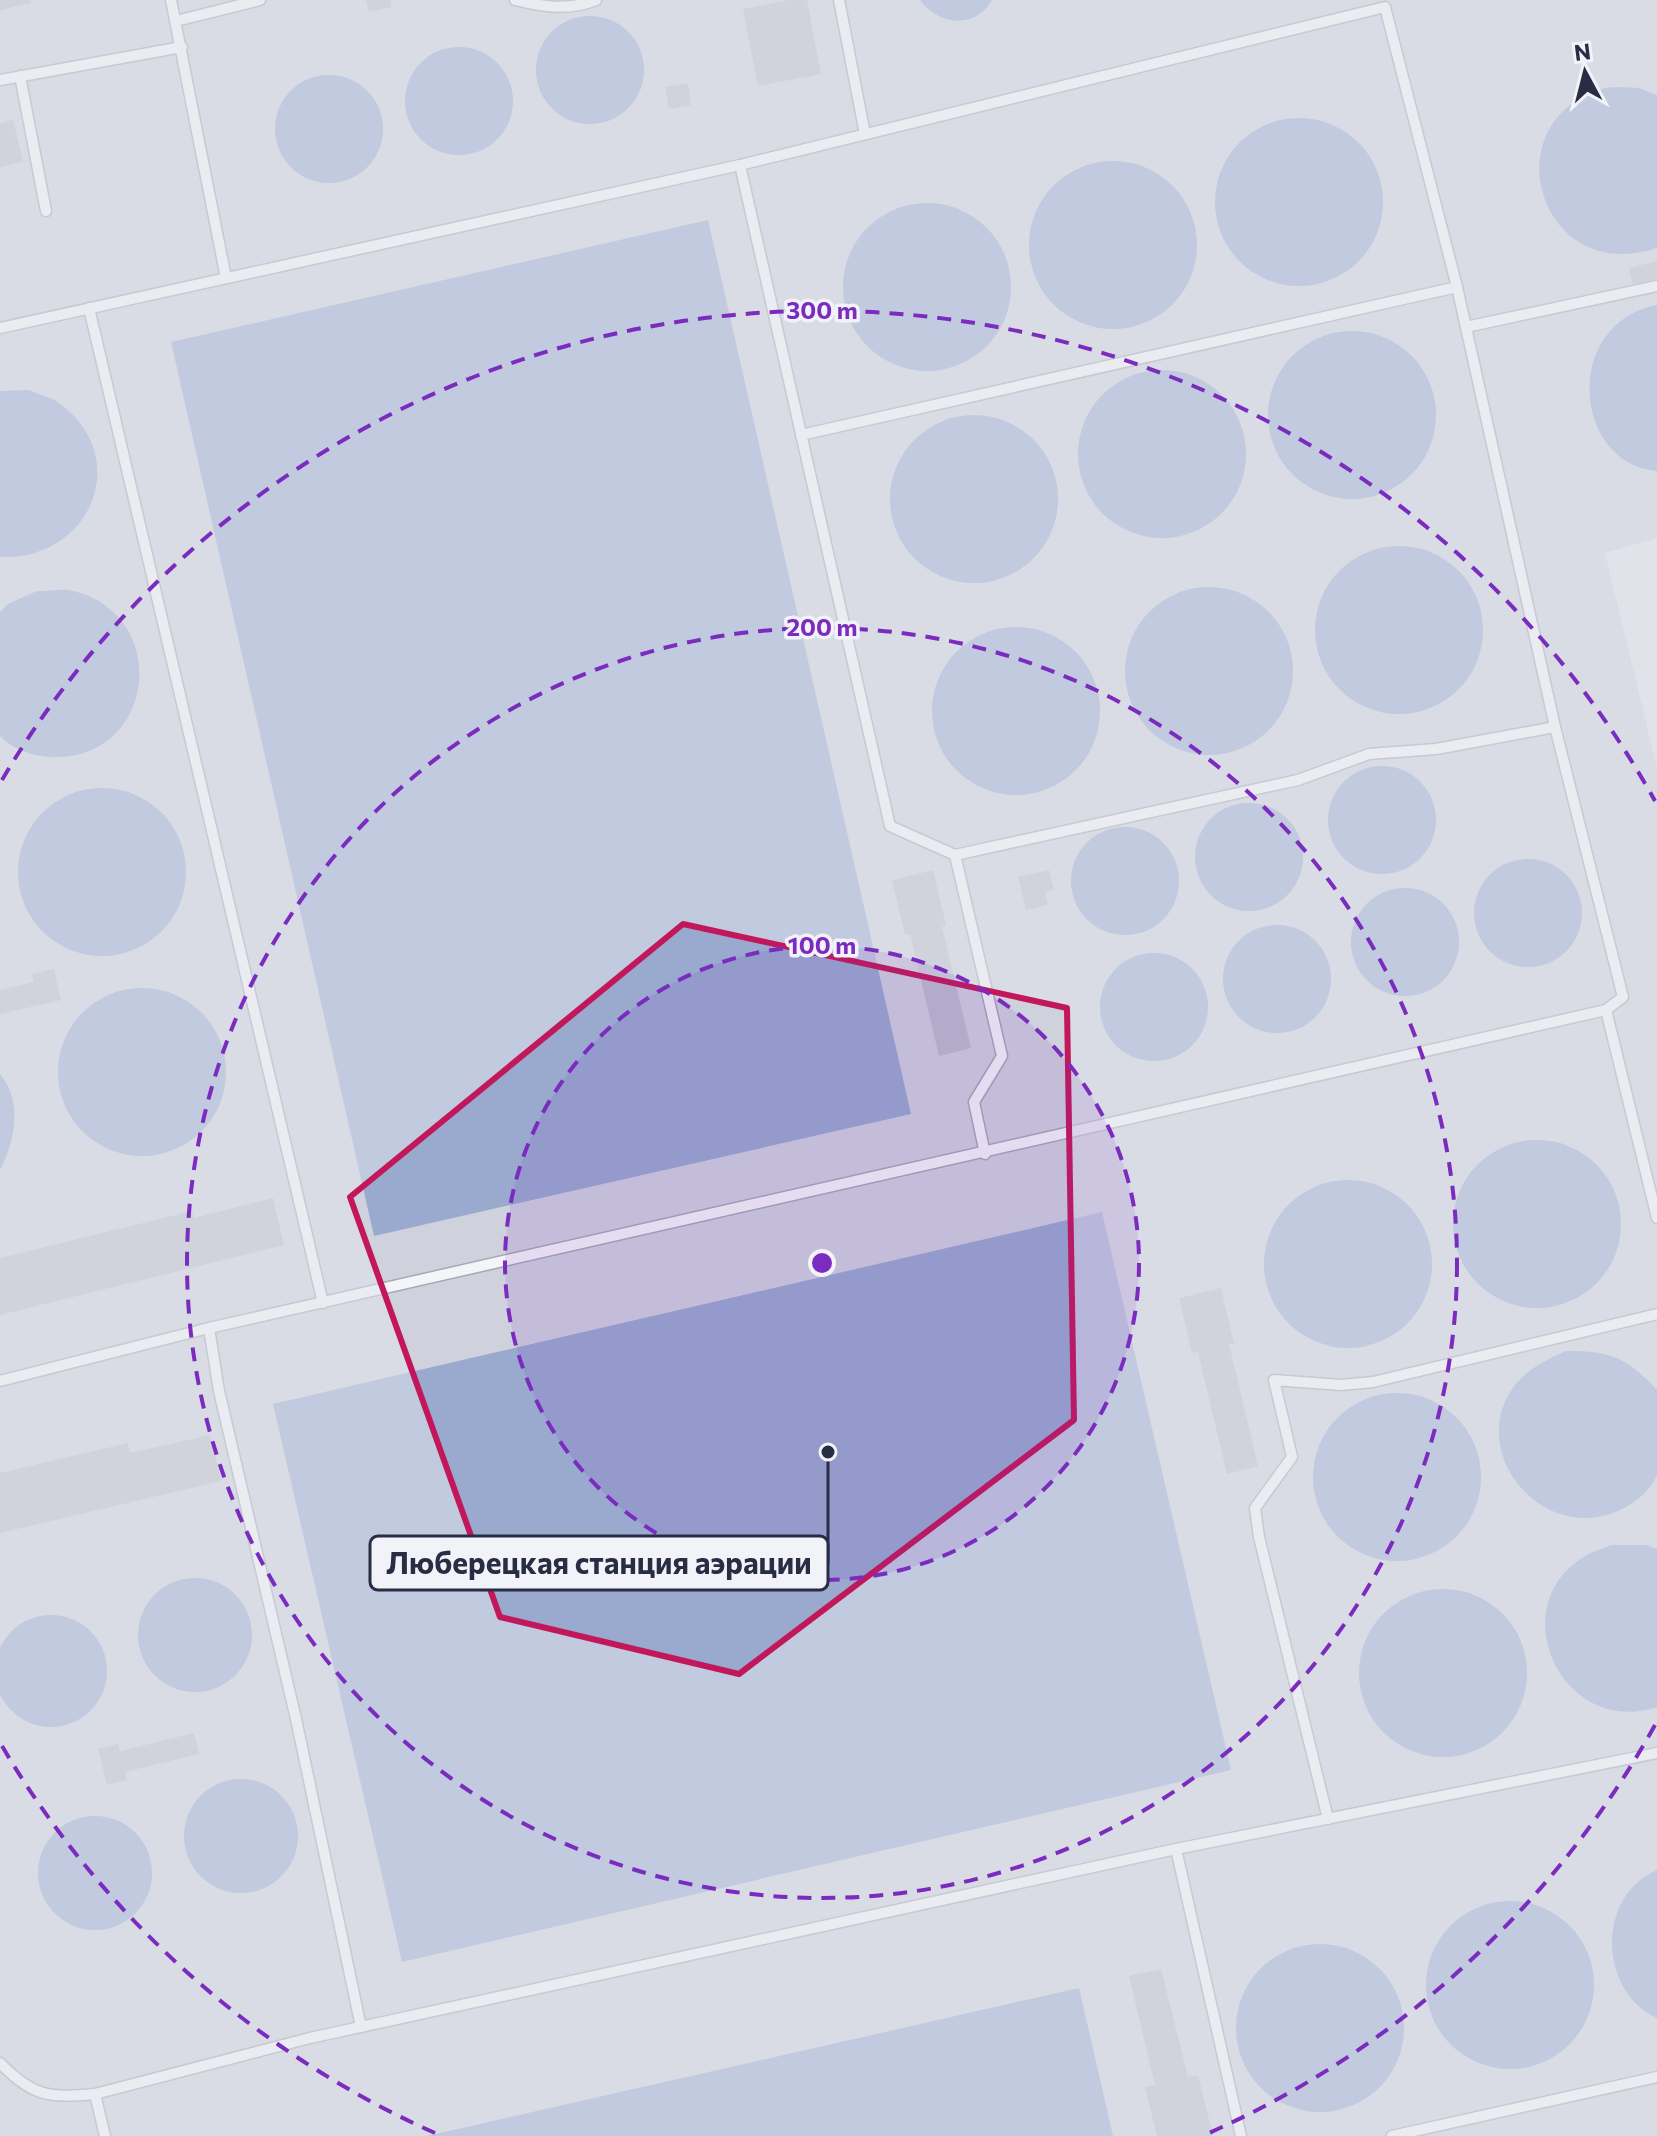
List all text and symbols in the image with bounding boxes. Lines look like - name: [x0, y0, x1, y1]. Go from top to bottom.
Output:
- north arrow: [1545, 32, 1625, 112]
- text: N: [1573, 37, 1592, 66]
- text: 300 m: [786, 295, 858, 324]
- text: 200 m: [787, 612, 857, 641]
- text: 100 m: [788, 930, 856, 959]
- centre of rings: [808, 1249, 836, 1277]
- callout: Люберецкая станция аэрации: [370, 1536, 828, 1590]
- text: Люберецкая станция аэрации: [386, 1543, 812, 1580]

